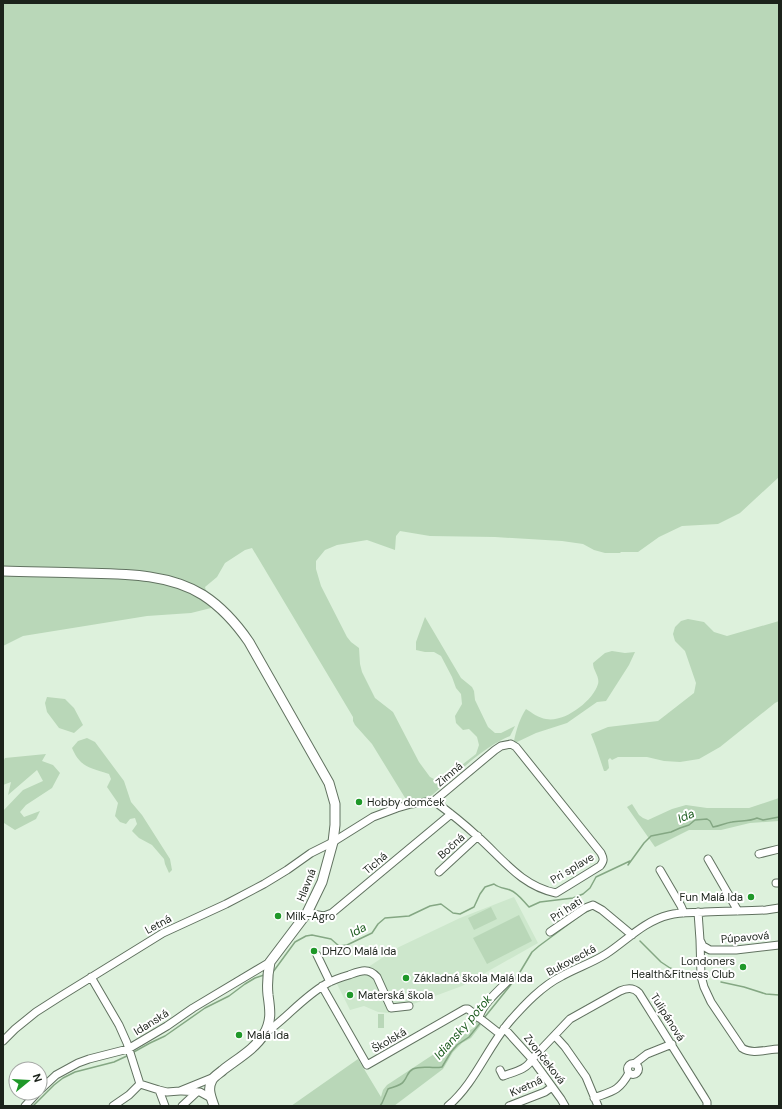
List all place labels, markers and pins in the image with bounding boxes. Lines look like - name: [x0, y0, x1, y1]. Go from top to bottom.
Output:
- place label: Hobby domček: [367, 795, 445, 809]
- marker: Hobby domček: [354, 797, 364, 807]
- place label: Fun Malá Ida: [680, 890, 743, 904]
- marker: Fun Malá Ida: [746, 892, 756, 902]
- place label: Milk-Agro: [286, 909, 335, 923]
- marker: Milk-Agro: [273, 911, 283, 921]
- place label: DHZO Malá Ida: [322, 944, 396, 958]
- marker: DHZO Malá Ida: [309, 946, 319, 956]
- place label: Londoners Health&Fitness Club: [631, 954, 735, 981]
- marker: Londoners Health&Fitness Club: [738, 962, 748, 972]
- place label: Základná škola Malá Ida: [414, 971, 533, 985]
- marker: Základná škola Malá Ida: [401, 973, 411, 983]
- place label: Materská škola: [358, 988, 433, 1002]
- marker: Materská škola: [345, 990, 355, 1000]
- place label: Malá Ida: [247, 1028, 289, 1042]
- marker: Malá Ida: [234, 1030, 244, 1040]

